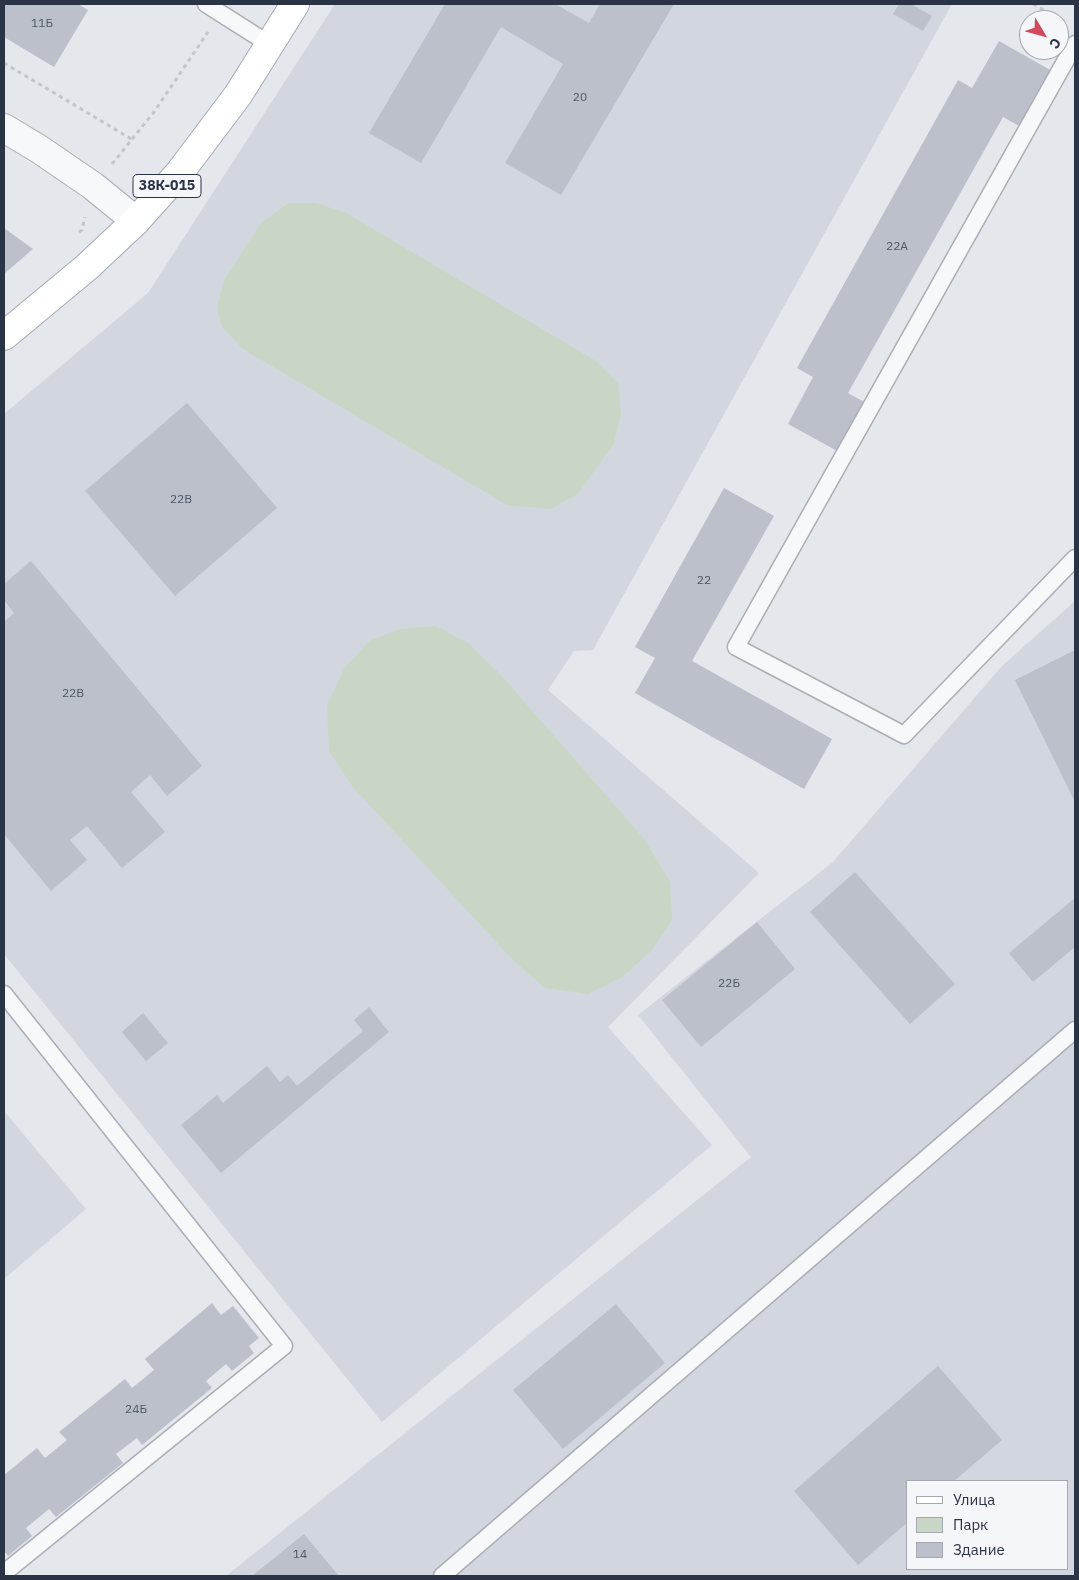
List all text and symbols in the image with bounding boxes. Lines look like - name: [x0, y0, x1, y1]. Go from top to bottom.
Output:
- north arrow: [1019, 10, 1069, 60]
- house number: 11Б: [31, 17, 53, 31]
- text: С: [1045, 34, 1065, 52]
- house number: 20: [573, 91, 587, 105]
- road number: 38К-015: [133, 175, 201, 198]
- house number: 22А: [886, 240, 908, 254]
- house number: 22В: [170, 493, 192, 507]
- house number: 22: [697, 574, 711, 588]
- house number: 22В: [62, 687, 84, 701]
- house number: 22Б: [718, 977, 740, 991]
- house number: 24Б: [125, 1403, 147, 1417]
- legend: [906, 1480, 1069, 1570]
- text: Улица: [953, 1490, 995, 1509]
- text: Парк: [953, 1515, 988, 1534]
- text: Здание: [953, 1540, 1005, 1559]
- house number: 14: [293, 1548, 307, 1562]

